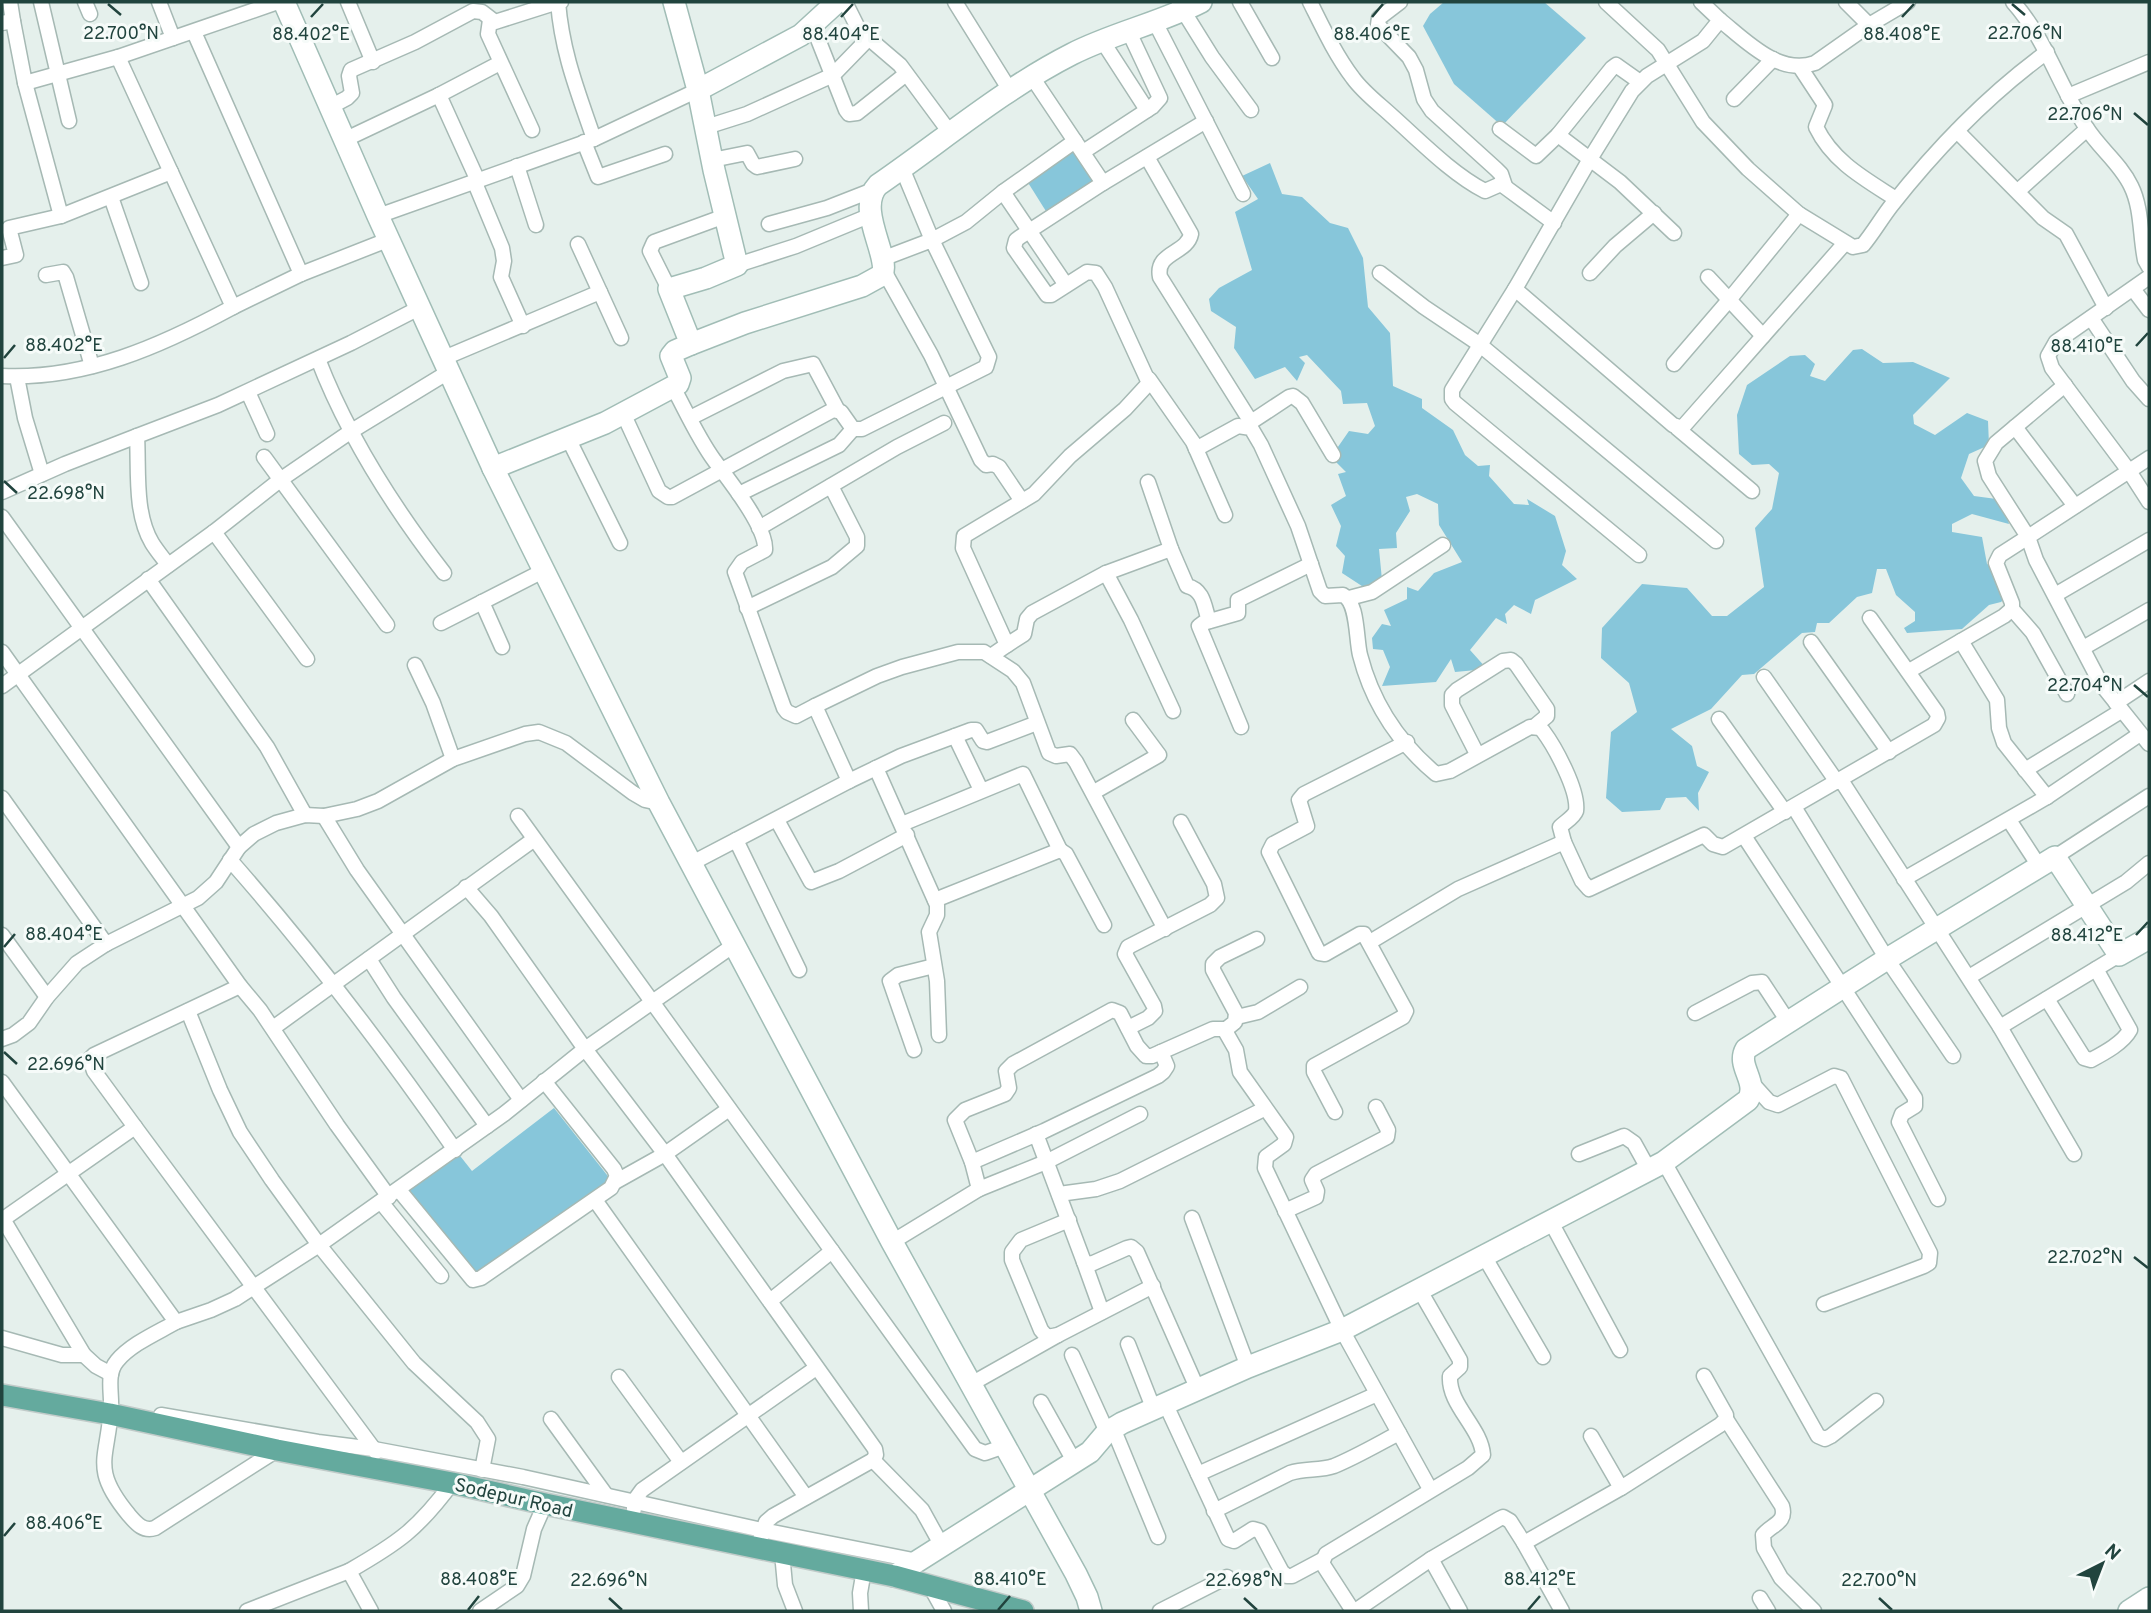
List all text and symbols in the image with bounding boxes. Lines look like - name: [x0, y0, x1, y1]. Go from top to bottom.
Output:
- text: 22.700°N: [83, 23, 159, 46]
- text: 22.706°N: [1987, 23, 2063, 46]
- text: 88.402°E: [272, 24, 350, 47]
- text: 88.404°E: [802, 24, 880, 47]
- text: 88.406°E: [1333, 24, 1411, 47]
- text: 88.408°E: [1863, 24, 1941, 47]
- text: 22.706°N: [2047, 104, 2123, 127]
- text: 88.402°E: [25, 335, 103, 358]
- text: 88.410°E: [2050, 336, 2124, 359]
- text: 22.698°N: [27, 483, 105, 506]
- text: 22.704°N: [2047, 675, 2123, 698]
- text: 88.404°E: [25, 924, 103, 947]
- text: 88.412°E: [2050, 925, 2124, 948]
- text: 22.696°N: [27, 1054, 105, 1077]
- text: 22.702°N: [2047, 1247, 2123, 1270]
- street label: Sodepur Road: [452, 1474, 575, 1524]
- text: 88.406°E: [25, 1513, 103, 1536]
- north arrow: [2067, 1529, 2137, 1599]
- text: N: [2099, 1539, 2125, 1566]
- text: 88.408°E: [440, 1569, 518, 1592]
- text: 88.410°E: [973, 1569, 1047, 1592]
- text: 88.412°E: [1503, 1569, 1577, 1592]
- text: 22.696°N: [570, 1570, 648, 1593]
- text: 22.698°N: [1205, 1570, 1283, 1593]
- text: 22.700°N: [1841, 1570, 1917, 1593]

